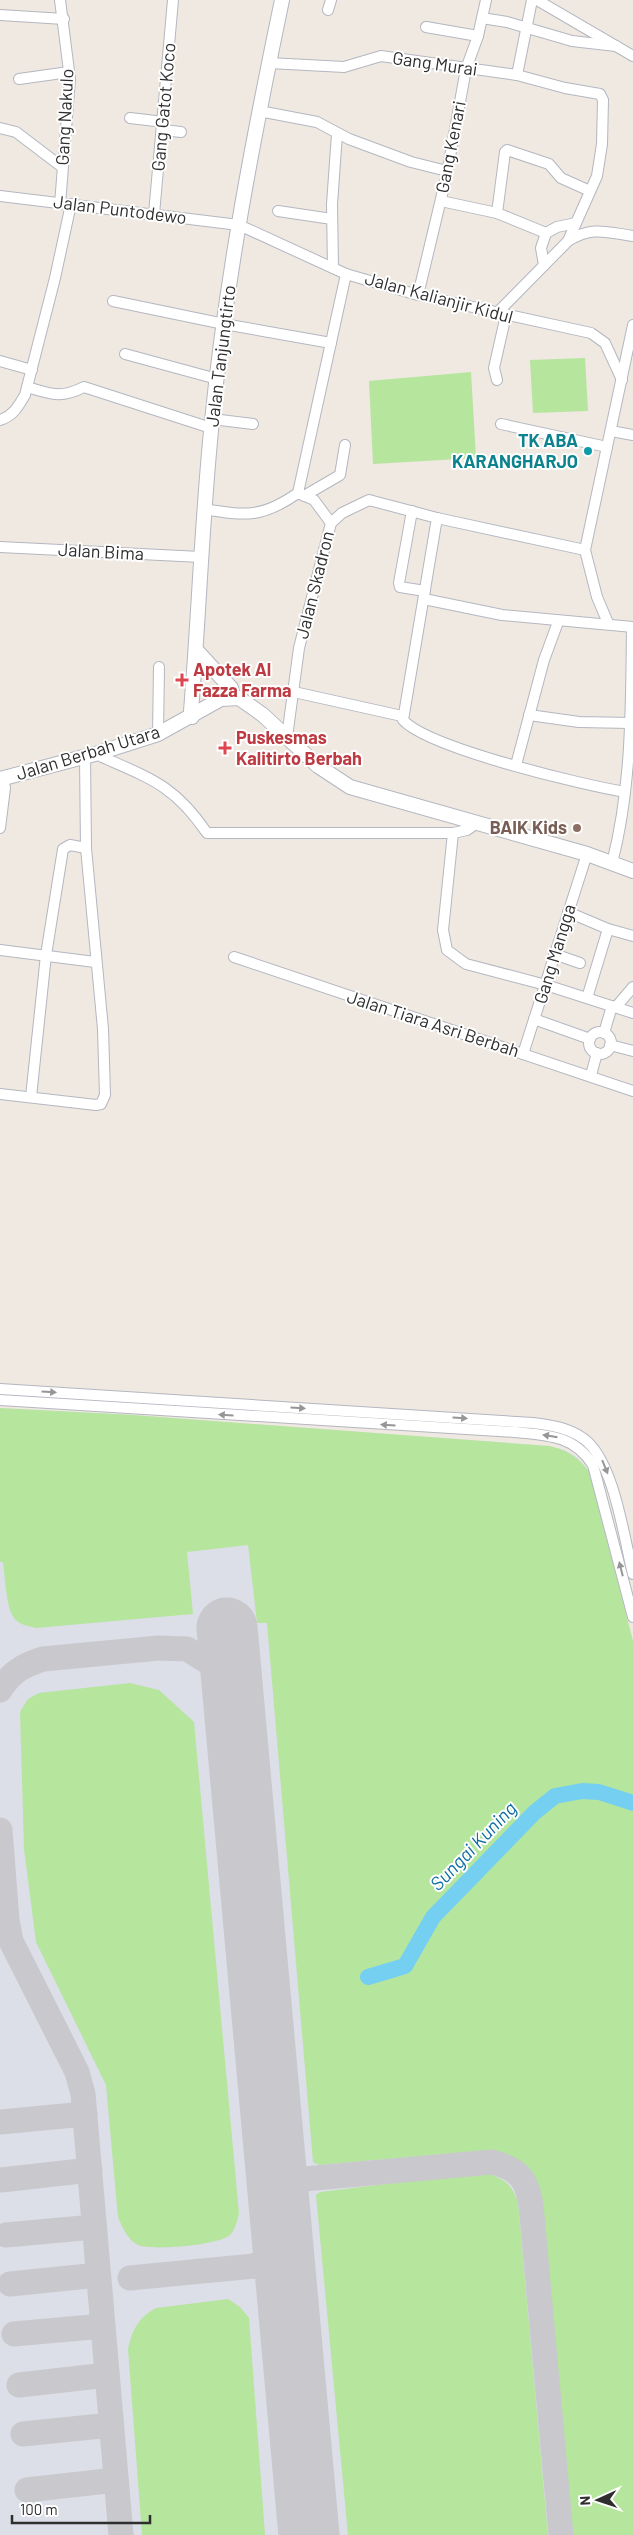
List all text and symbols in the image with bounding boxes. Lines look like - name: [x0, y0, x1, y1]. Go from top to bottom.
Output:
- street label: Gang Gatot Koco: [146, 42, 180, 172]
- street label: Gang Murai: [391, 46, 479, 80]
- street label: Gang Nakulo: [50, 68, 78, 166]
- street label: Gang Kenari: [430, 99, 470, 195]
- street label: Jalan Puntodewo: [52, 190, 188, 228]
- street label: Jalan Kalianjir Kidul: [363, 267, 516, 327]
- street label: Jalan Tanjungtirto: [200, 284, 240, 428]
- place label: TK ABA KARANGHARJO: [452, 429, 578, 472]
- marker: TK ABA KARANGHARJO: [582, 445, 594, 457]
- street label: Jalan Skadron: [290, 528, 338, 641]
- street label: Jalan Bima: [57, 538, 145, 564]
- place label: Apotek Al Fazza Farma: [193, 658, 292, 701]
- marker: Apotek Al Fazza Farma: [175, 673, 189, 687]
- street label: Jalan Berbah Utara: [13, 720, 162, 784]
- place label: Puskesmas Kalitirto Berbah: [236, 726, 362, 769]
- marker: Puskesmas Kalitirto Berbah: [218, 741, 232, 755]
- place label: BAIK Kids: [490, 816, 567, 838]
- marker: BAIK Kids: [571, 822, 583, 834]
- street label: Gang Mangga: [528, 901, 580, 1006]
- street label: Jalan Tiara Asri Berbah: [344, 985, 522, 1061]
- one-way arrow: [41, 1389, 57, 1397]
- one-way arrow: [290, 1404, 306, 1412]
- one-way arrow: [217, 1410, 233, 1418]
- one-way arrow: [453, 1415, 469, 1423]
- one-way arrow: [379, 1420, 395, 1428]
- one-way arrow: [541, 1431, 557, 1439]
- one-way arrow: [601, 1460, 609, 1474]
- one-way arrow: [617, 1562, 625, 1577]
- water label: Sungai Kuning: [425, 1796, 521, 1895]
- north arrow: [573, 2475, 623, 2525]
- scale bar: [12, 2492, 150, 2524]
- text: N: [576, 2496, 593, 2506]
- text: 100 m: [20, 2500, 58, 2518]

